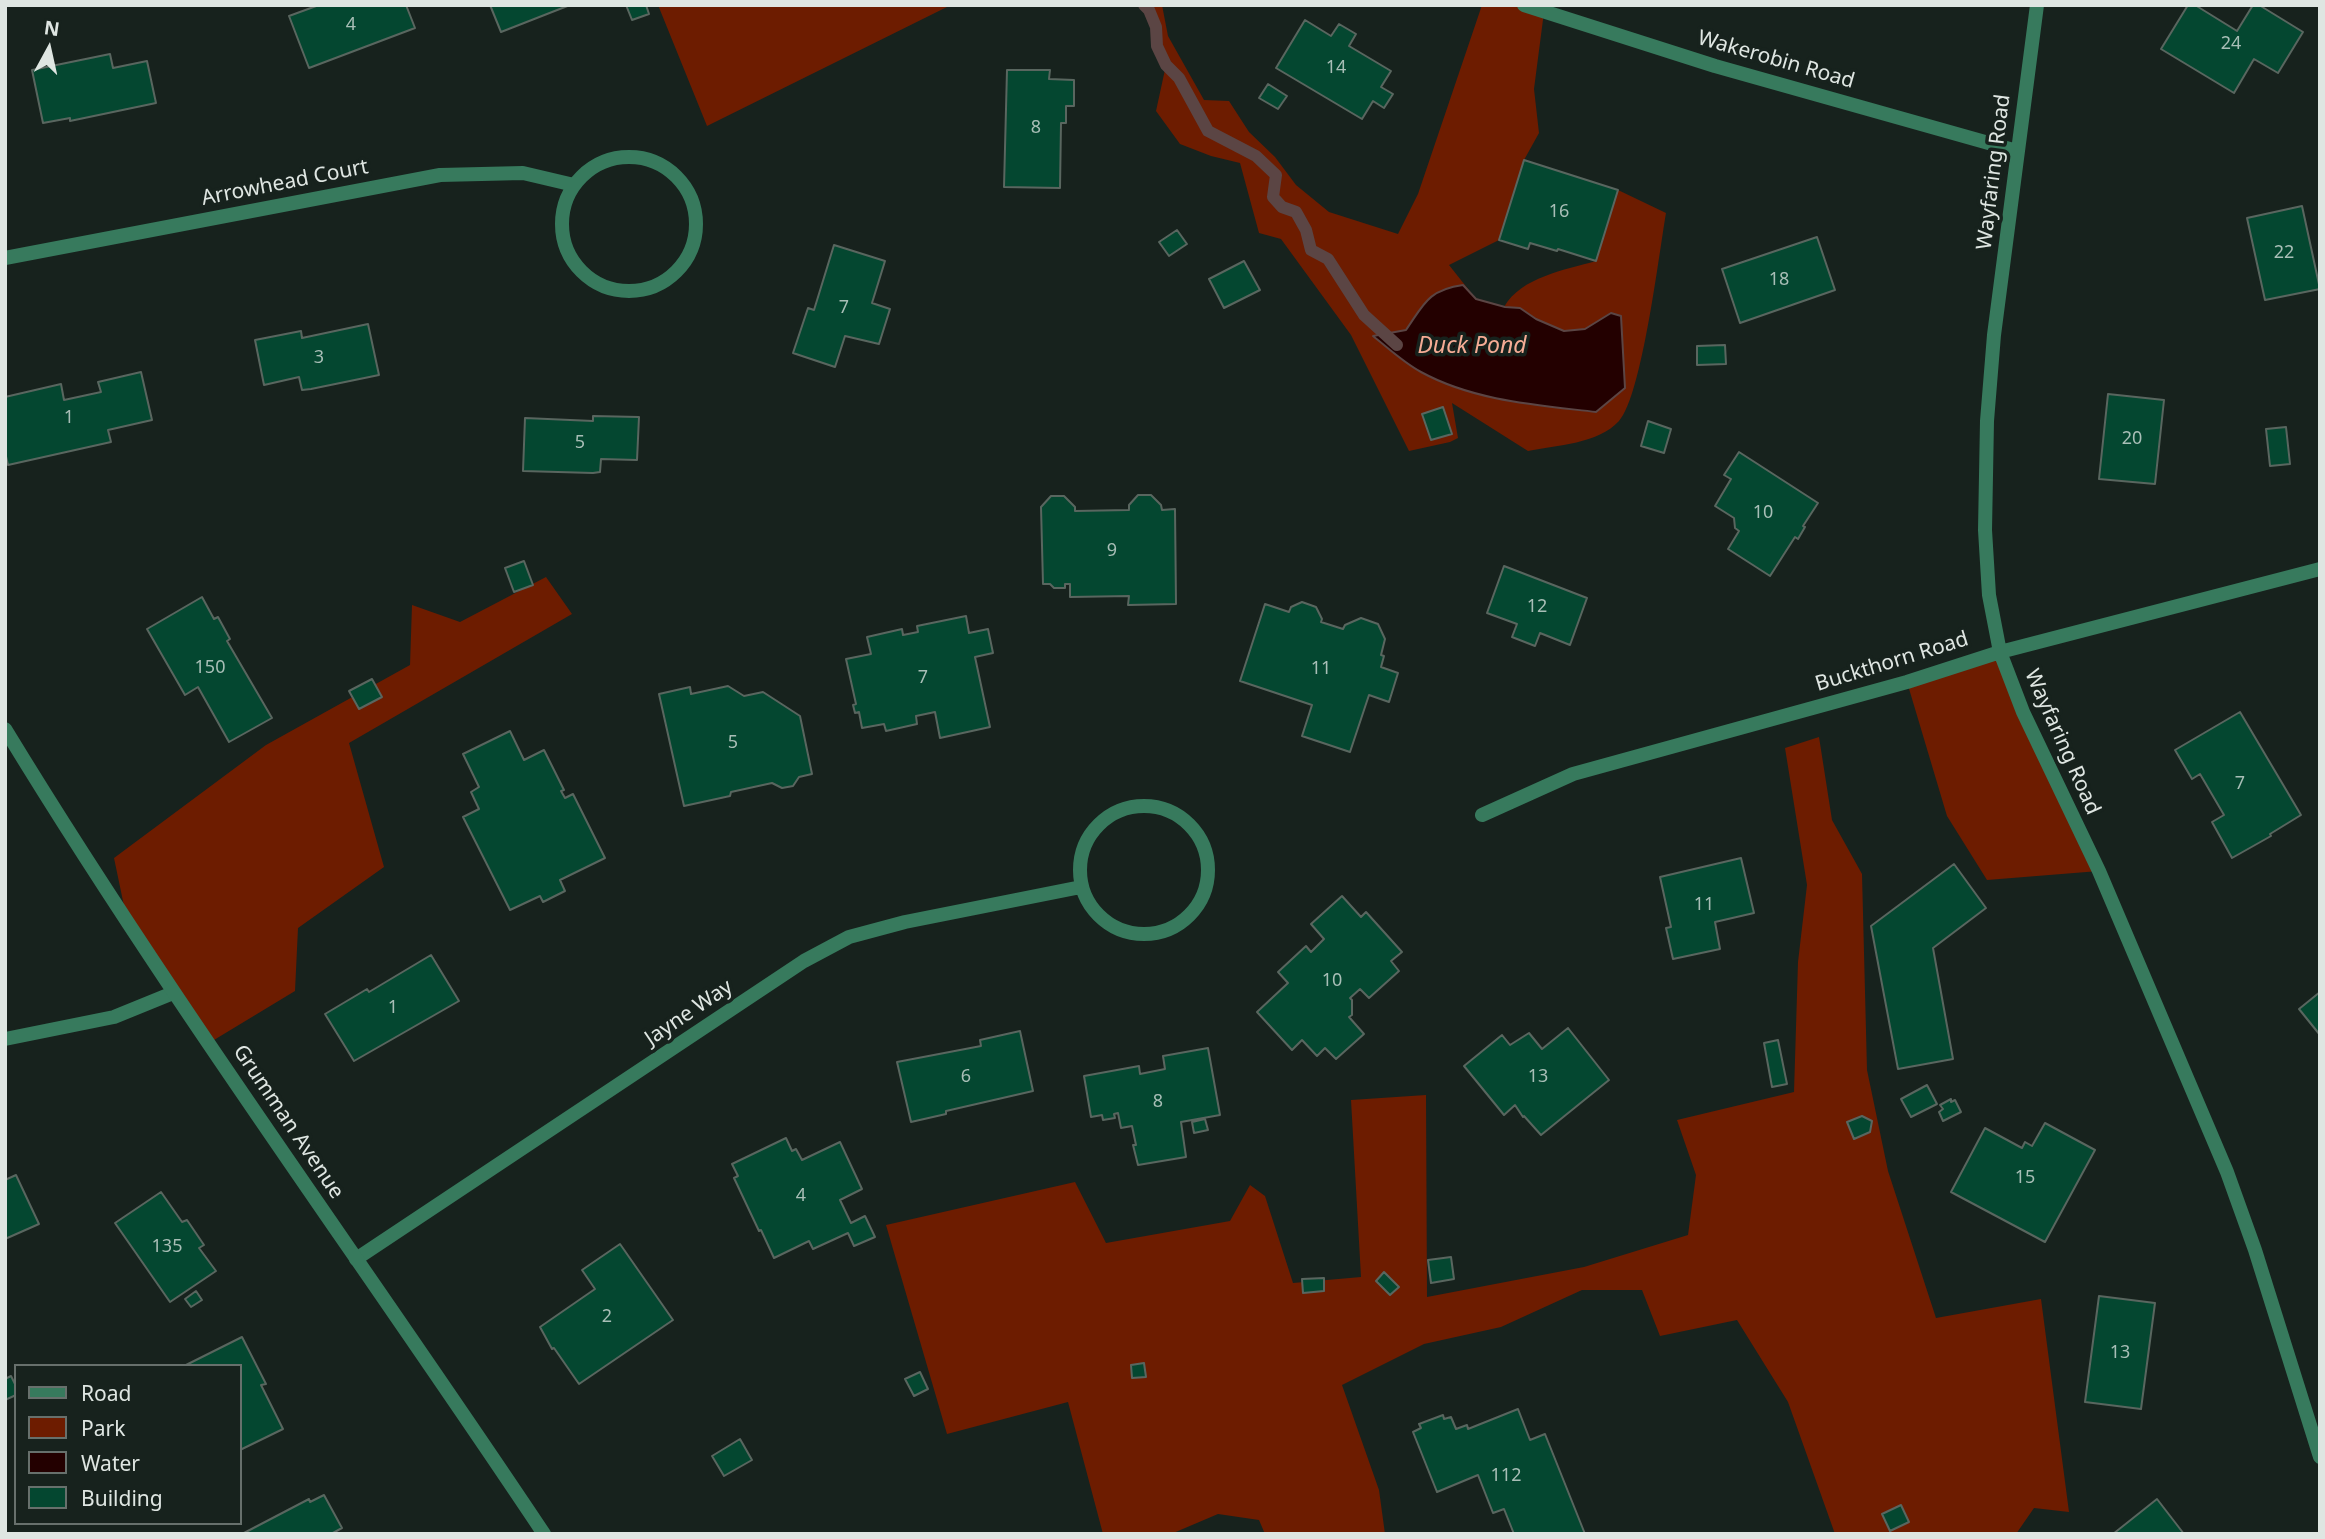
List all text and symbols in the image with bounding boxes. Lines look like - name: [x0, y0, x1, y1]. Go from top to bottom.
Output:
- north arrow: [14, 14, 84, 84]
- text: N: [42, 14, 61, 42]
- house number: 4: [346, 14, 356, 36]
- street label: Wakerobin Road: [1695, 26, 1857, 94]
- house number: 24: [2221, 33, 2241, 55]
- house number: 14: [1326, 57, 1346, 79]
- street label: Wayfaring Road: [1972, 93, 2016, 251]
- house number: 8: [1031, 117, 1041, 139]
- street label: Arrowhead Court: [199, 154, 371, 212]
- house number: 16: [1549, 201, 1569, 223]
- house number: 22: [2274, 242, 2294, 264]
- house number: 18: [1769, 269, 1789, 291]
- house number: 7: [839, 297, 849, 319]
- water label: Duck Pond: [1417, 332, 1527, 360]
- house number: 3: [314, 347, 324, 369]
- house number: 1: [64, 407, 74, 429]
- house number: 20: [2122, 428, 2142, 450]
- house number: 5: [575, 432, 585, 454]
- house number: 10: [1753, 502, 1773, 524]
- house number: 9: [1107, 540, 1117, 562]
- house number: 12: [1527, 596, 1547, 618]
- street label: Buckthorn Road: [1812, 627, 1972, 697]
- house number: 150: [195, 657, 225, 679]
- house number: 11: [1311, 658, 1331, 680]
- street label: Wayfaring Road: [2019, 665, 2105, 819]
- house number: 7: [918, 667, 928, 689]
- house number: 5: [728, 732, 738, 754]
- house number: 7: [2235, 773, 2245, 795]
- house number: 11: [1694, 894, 1714, 916]
- house number: 10: [1322, 970, 1342, 992]
- street label: Jayne Way: [640, 975, 738, 1051]
- house number: 1: [388, 997, 398, 1019]
- street label: Grumman Avenue: [227, 1040, 349, 1204]
- house number: 6: [961, 1066, 971, 1088]
- house number: 13: [1528, 1066, 1548, 1088]
- house number: 8: [1153, 1091, 1163, 1113]
- house number: 15: [2015, 1167, 2035, 1189]
- house number: 4: [796, 1185, 806, 1207]
- house number: 135: [152, 1236, 182, 1258]
- house number: 2: [602, 1306, 612, 1328]
- house number: 13: [2110, 1342, 2130, 1364]
- legend: [14, 1364, 242, 1525]
- text: Road: [81, 1379, 131, 1407]
- text: Park: [81, 1414, 125, 1442]
- text: Water: [81, 1449, 140, 1477]
- house number: 112: [1491, 1465, 1521, 1487]
- text: Building: [81, 1484, 163, 1512]

